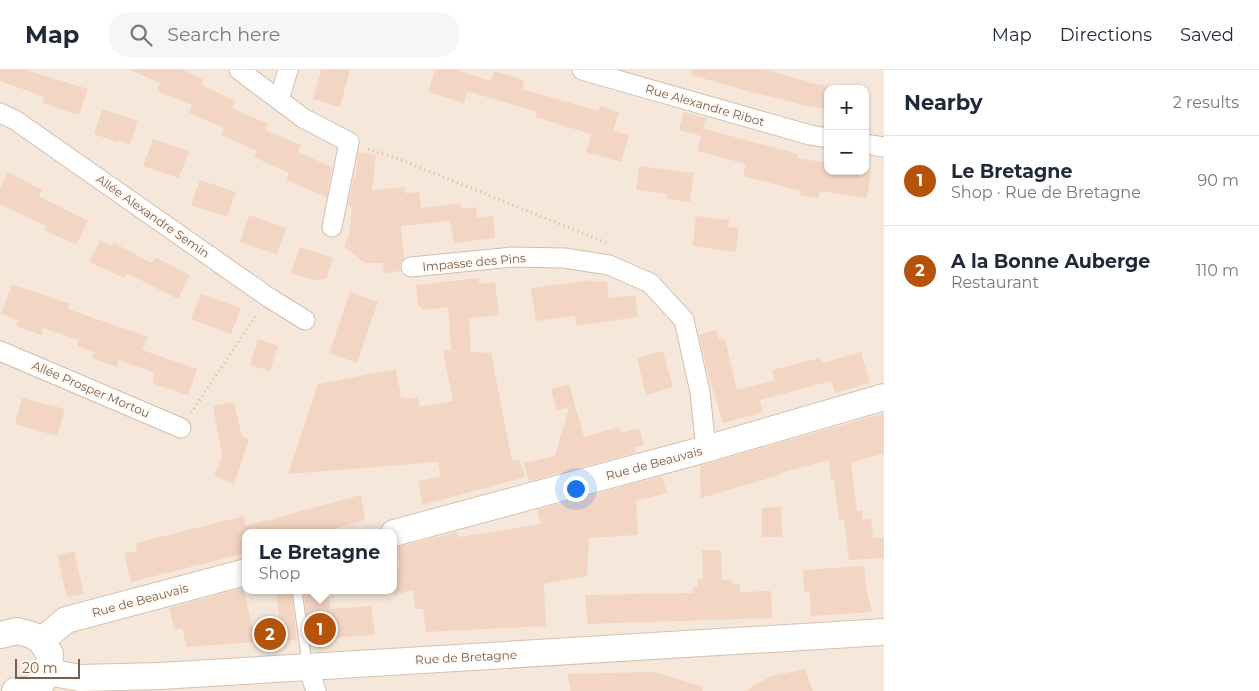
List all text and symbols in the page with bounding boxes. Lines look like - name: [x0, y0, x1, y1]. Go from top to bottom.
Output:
- search box: [109, 12, 459, 57]
- text: Map: [25, 20, 79, 49]
- icon: search: [127, 21, 155, 49]
- text: Search here: [167, 23, 280, 46]
- text: Map: [992, 24, 1032, 46]
- text: Directions: [1060, 24, 1152, 46]
- text: Saved: [1180, 24, 1234, 46]
- street label: Rue Alexandre Ribot: [644, 81, 766, 129]
- map controls: [824, 85, 869, 175]
- button: +: [824, 85, 869, 130]
- text: Nearby: [904, 90, 983, 115]
- text: 2 results: [1173, 93, 1239, 112]
- button: −: [824, 130, 869, 175]
- text: Le Bretagne: [951, 160, 1073, 183]
- street label: Allée Alexandre Semin: [93, 171, 213, 261]
- text: 1: [917, 171, 923, 190]
- text: 90 m: [1197, 171, 1239, 190]
- text: Shop · Rue de Bretagne: [951, 183, 1141, 202]
- street label: Impasse des Pins: [422, 250, 527, 274]
- text: A la Bonne Auberge: [951, 250, 1150, 273]
- text: 2: [915, 261, 925, 280]
- text: 110 m: [1196, 261, 1239, 280]
- text: Restaurant: [951, 273, 1039, 292]
- street label: Allée Prosper Mortou: [30, 357, 152, 421]
- street label: Rue de Beauvais: [604, 443, 704, 483]
- your location: [563, 476, 589, 502]
- popup: [242, 529, 397, 594]
- text: Le Bretagne: [259, 541, 380, 564]
- text: Shop: [259, 564, 300, 583]
- street label: Rue de Beauvais: [90, 580, 190, 620]
- pin: 1: [304, 610, 336, 648]
- pin: 2: [254, 615, 286, 653]
- street label: Rue de Bretagne: [415, 647, 517, 667]
- scale bar: [15, 656, 80, 679]
- text: 20 m: [22, 659, 58, 677]

